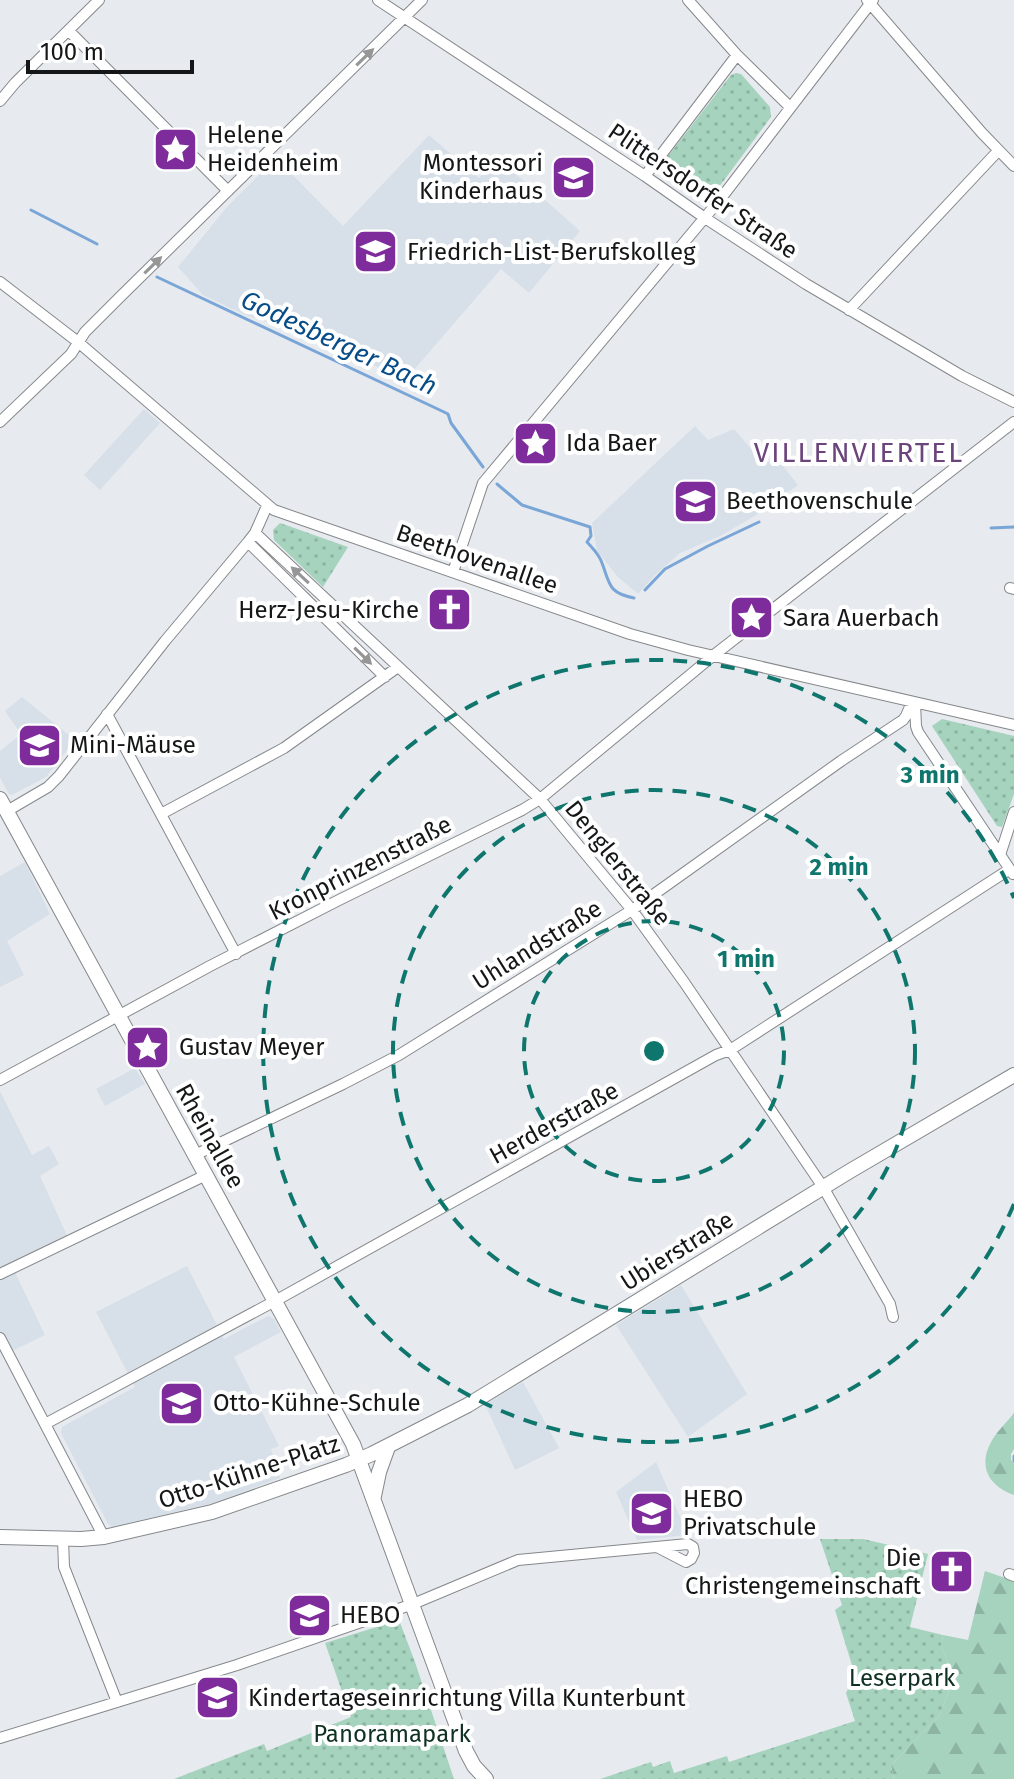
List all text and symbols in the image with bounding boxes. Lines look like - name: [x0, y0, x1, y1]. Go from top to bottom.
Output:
- scale bar: [28, 24, 192, 74]
- text: 100 m: [40, 38, 104, 66]
- one-way arrow: [355, 48, 374, 67]
- street label: Plittersdorfer Straße: [603, 117, 803, 265]
- place label: Helene Heidenheim: [207, 121, 339, 177]
- place icon: Helene Heidenheim: [152, 125, 200, 173]
- place label: Montessori Kinderhaus: [419, 149, 543, 205]
- school or university icon: Montessori Kinderhaus: [550, 153, 598, 201]
- school or university icon: Friedrich-List-Berufskolleg: [352, 228, 400, 276]
- place label: Friedrich-List-Berufskolleg: [407, 238, 696, 266]
- one-way arrow: [143, 256, 162, 274]
- water label: Godesberger Bach: [236, 284, 442, 402]
- place icon: Ida Baer: [511, 419, 559, 467]
- place label: Ida Baer: [566, 429, 658, 457]
- district label: VILLENVIERTEL: [754, 436, 964, 469]
- school or university icon: Beethovenschule: [671, 477, 719, 525]
- place label: Beethovenschule: [726, 487, 913, 515]
- street label: Beethovenallee: [392, 518, 562, 600]
- one-way arrow: [291, 567, 310, 585]
- church icon: Herz-Jesu-Kirche: [426, 586, 474, 634]
- place icon: Sara Auerbach: [728, 594, 776, 642]
- place label: Herz-Jesu-Kirche: [238, 596, 419, 624]
- place label: Sara Auerbach: [783, 604, 940, 632]
- one-way arrow: [353, 646, 372, 665]
- school or university icon: Mini-Mäuse: [15, 721, 63, 769]
- place label: Mini-Mäuse: [70, 731, 196, 759]
- text: 3 min: [899, 761, 960, 789]
- street label: Denglerstraße: [559, 795, 677, 931]
- street label: Kronprinzenstraße: [264, 810, 456, 926]
- text: 2 min: [810, 853, 869, 881]
- street label: Uhlandstraße: [467, 894, 607, 996]
- text: 1 min: [717, 945, 775, 973]
- place icon: Gustav Meyer: [124, 1023, 172, 1071]
- place label: Gustav Meyer: [179, 1033, 325, 1061]
- centre of rings: [640, 1037, 668, 1065]
- street label: Herderstraße: [485, 1076, 623, 1170]
- street label: Rheinallee: [170, 1079, 250, 1193]
- street label: Ubierstraße: [615, 1205, 739, 1297]
- school or university icon: Otto-Kühne-Schule: [158, 1379, 206, 1427]
- place label: Otto-Kühne-Schule: [213, 1389, 421, 1417]
- street label: Otto-Kühne-Platz: [155, 1430, 343, 1514]
- place label: HEBO Privatschule: [683, 1485, 816, 1541]
- school or university icon: HEBO Privatschule: [628, 1489, 676, 1537]
- place label: Die Christengemeinschaft: [685, 1544, 921, 1600]
- church icon: Die Christengemeinschaft: [928, 1548, 976, 1596]
- school or university icon: HEBO: [285, 1591, 333, 1639]
- place label: HEBO: [340, 1601, 400, 1629]
- park label: Leserpark: [849, 1664, 956, 1692]
- school or university icon: Kindertageseinrichtung Villa Kunterbunt: [193, 1674, 241, 1722]
- place label: Kindertageseinrichtung Villa Kunterbunt: [248, 1684, 686, 1712]
- park label: Panoramapark: [313, 1720, 471, 1748]

